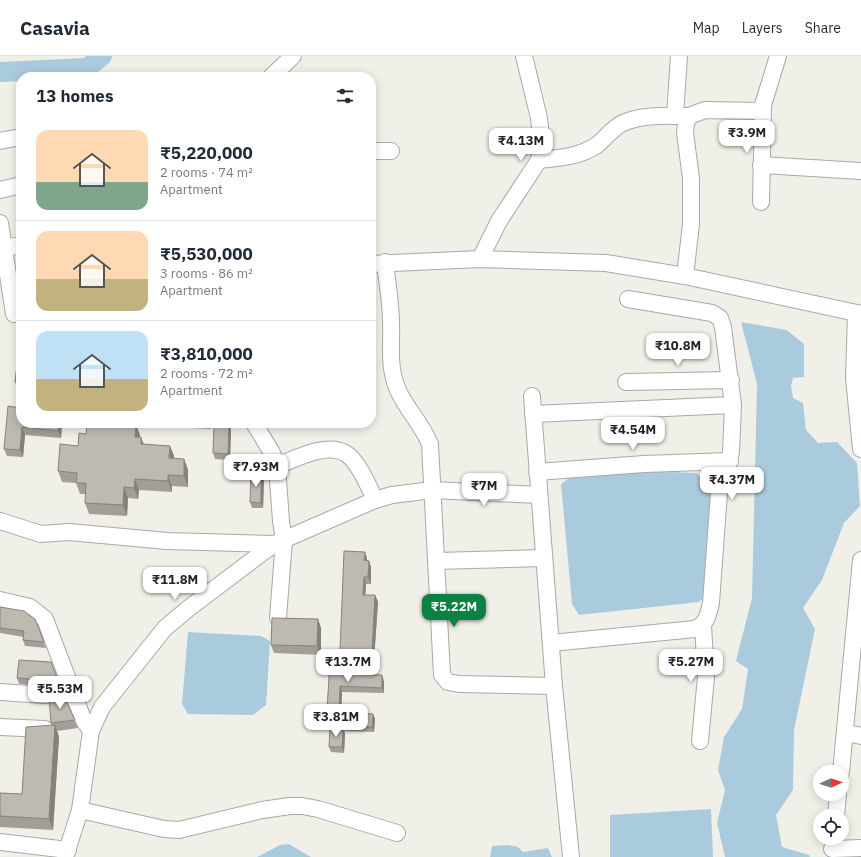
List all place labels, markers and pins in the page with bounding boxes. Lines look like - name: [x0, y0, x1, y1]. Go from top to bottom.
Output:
- pin: ₹3.9M: [719, 120, 775, 154]
- pin: ₹4.13M: [488, 128, 554, 162]
- pin: ₹10.8M: [645, 333, 711, 367]
- pin: ₹4.54M: [600, 417, 666, 451]
- pin: ₹7.93M: [223, 454, 289, 488]
- pin: ₹4.37M: [699, 467, 765, 501]
- pin: ₹7M: [465, 473, 503, 507]
- pin: ₹11.8M: [142, 567, 208, 601]
- pin: ₹5.22M: [421, 594, 487, 628]
- pin: ₹13.7M: [315, 649, 381, 683]
- pin: ₹5.27M: [658, 649, 724, 683]
- pin: ₹5.53M: [27, 676, 93, 710]
- pin: ₹3.81M: [303, 704, 369, 738]

